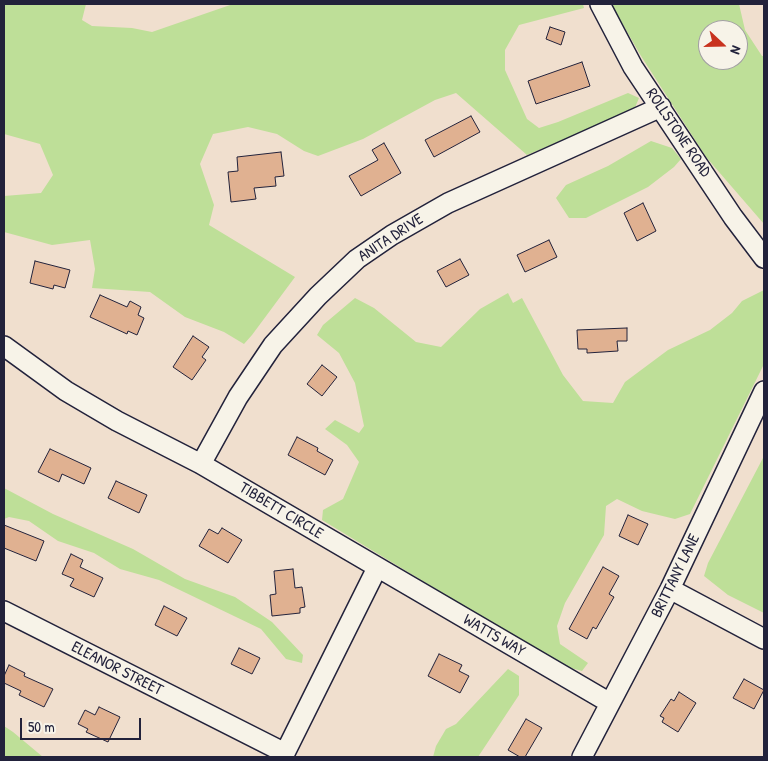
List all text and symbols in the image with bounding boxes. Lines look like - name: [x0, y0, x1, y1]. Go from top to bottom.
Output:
- north arrow: [698, 20, 748, 70]
- text: N: [726, 43, 747, 57]
- street label: ROLLSTONE ROAD: [641, 85, 715, 181]
- street label: ANITA DRIVE: [355, 210, 427, 266]
- street label: TIBBETT CIRCLE: [235, 478, 327, 544]
- street label: BRITTANY LANE: [648, 531, 704, 621]
- street label: WATTS WAY: [460, 611, 528, 661]
- street label: ELEANOR STREET: [68, 638, 166, 700]
- scale bar: [22, 708, 144, 740]
- text: 50 m: [28, 716, 55, 737]

